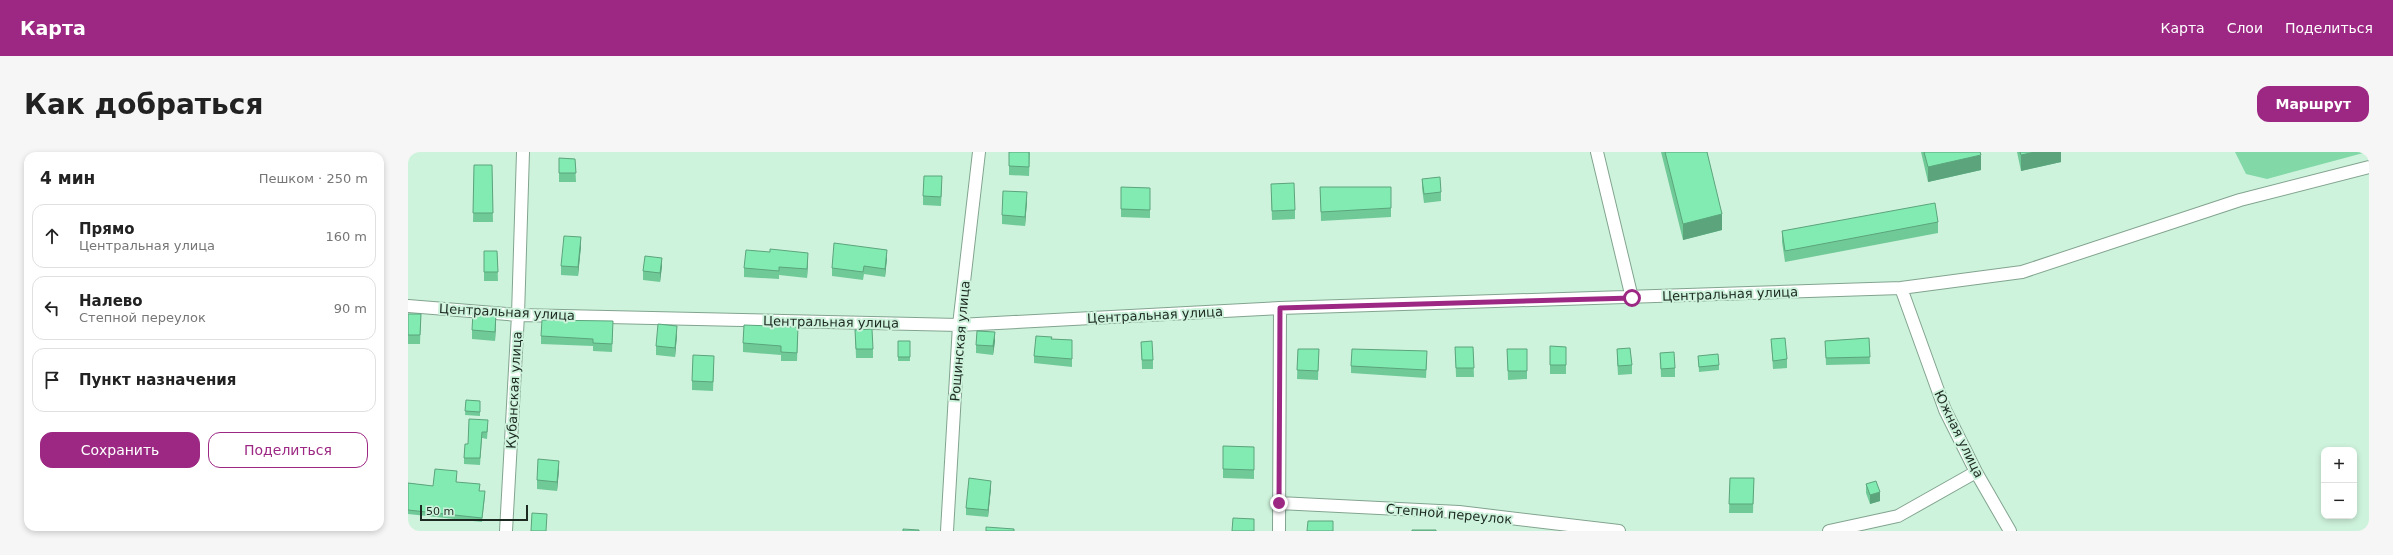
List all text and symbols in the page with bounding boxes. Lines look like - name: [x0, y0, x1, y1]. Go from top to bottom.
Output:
- text: Карта: [20, 17, 86, 39]
- text: Карта: [2161, 20, 2205, 36]
- text: Слои: [2227, 20, 2263, 36]
- text: Поделиться: [2285, 20, 2373, 36]
- button: Маршрут: [2257, 86, 2369, 122]
- text: Как добраться: [24, 88, 263, 121]
- text: 4 мин: [40, 168, 95, 188]
- text: Пешком · 250 m: [259, 171, 368, 186]
- text: Прямо: [79, 220, 135, 238]
- icon: ahead: [41, 225, 63, 247]
- text: 160 m: [325, 229, 367, 244]
- text: Центральная улица: [79, 238, 215, 253]
- street label: Рощинская улица: [947, 280, 973, 402]
- street label: Центральная улица: [1662, 284, 1798, 304]
- route start: [1623, 289, 1641, 307]
- text: Налево: [79, 292, 143, 310]
- icon: left: [41, 297, 63, 319]
- text: 90 m: [334, 301, 367, 316]
- street label: Центральная улица: [439, 301, 575, 323]
- street label: Центральная улица: [1087, 304, 1223, 326]
- text: Степной переулок: [79, 310, 206, 325]
- street label: Центральная улица: [763, 313, 899, 331]
- street label: Кубанская улица: [503, 331, 525, 449]
- icon: arrive: [41, 369, 63, 391]
- text: Пункт назначения: [79, 371, 236, 389]
- street label: Южная улица: [1931, 388, 1987, 480]
- button: Сохранить: [40, 432, 200, 468]
- button: Поделиться: [208, 432, 368, 468]
- map controls: [2321, 447, 2357, 519]
- button: +: [2321, 447, 2357, 483]
- button: −: [2321, 483, 2357, 519]
- route end: [1270, 494, 1288, 512]
- street label: Степной переулок: [1385, 501, 1513, 527]
- scale bar: [420, 503, 528, 522]
- text: 50 m: [426, 505, 454, 518]

